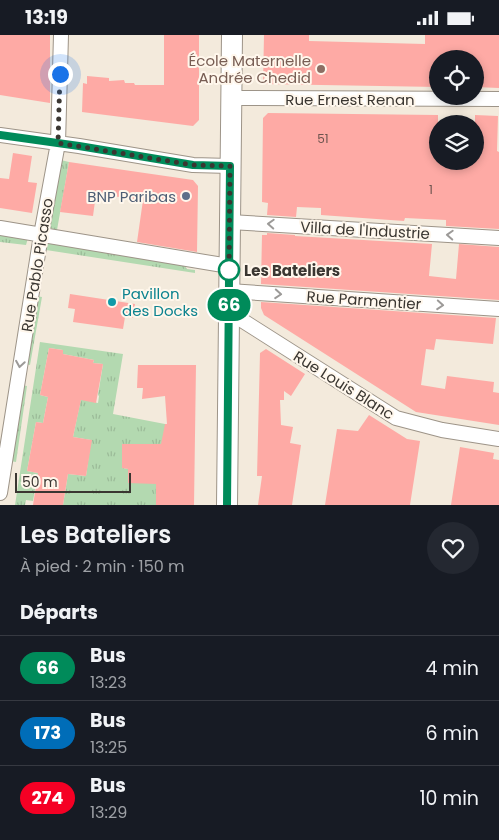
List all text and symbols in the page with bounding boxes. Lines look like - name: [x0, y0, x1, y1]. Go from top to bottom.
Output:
- text: 13:19: [25, 4, 68, 31]
- place label: École Maternelle Andrée Chedid: [189, 50, 311, 88]
- map controls: [429, 50, 484, 170]
- button: locate: [429, 50, 484, 105]
- your location: [48, 62, 73, 87]
- marker: École Maternelle Andrée Chedid: [315, 63, 327, 75]
- street label: Rue Ernest Renan: [285, 89, 415, 110]
- button: layers: [429, 115, 484, 170]
- house number: 51: [317, 130, 329, 147]
- house number: 1: [429, 181, 433, 198]
- place label: BNP Paribas: [87, 186, 176, 207]
- marker: BNP Paribas: [180, 190, 192, 202]
- street label: Rue Pablo Picasso: [16, 197, 58, 333]
- street label: Villa de l'Industrie: [300, 216, 430, 244]
- one-way arrow: [266, 219, 274, 230]
- one-way arrow: [446, 230, 454, 241]
- marker: Les Bateliers: [218, 259, 240, 281]
- place label: Les Bateliers: [244, 260, 340, 281]
- place label: Pavillon des Docks: [122, 283, 198, 321]
- street label: Rue Parmentier: [306, 286, 422, 315]
- line badge: 66: [206, 289, 252, 321]
- one-way arrow: [274, 289, 282, 300]
- text: 66: [218, 292, 240, 317]
- marker: Pavillon des Docks: [106, 296, 118, 308]
- one-way arrow: [436, 300, 444, 311]
- street label: Rue Louis Blanc: [290, 346, 398, 424]
- one-way arrow: [16, 359, 26, 368]
- scale bar: [15, 470, 131, 493]
- text: 50 m: [22, 472, 58, 492]
- text: Les Bateliers: [20, 518, 171, 551]
- button: heart: [427, 522, 479, 574]
- text: À pied · 2 min · 150 m: [20, 555, 185, 578]
- text: Départs: [20, 599, 98, 626]
- text: Bus: [90, 642, 126, 669]
- text: 66: [36, 655, 59, 680]
- text: 4 min: [426, 655, 479, 682]
- text: 13:23: [90, 671, 127, 694]
- text: Bus: [90, 707, 126, 734]
- text: 173: [34, 720, 61, 745]
- text: 6 min: [425, 720, 479, 747]
- text: 13:25: [90, 736, 127, 759]
- text: Bus: [90, 772, 126, 799]
- text: 274: [31, 785, 64, 810]
- text: 10 min: [420, 785, 479, 812]
- text: 13:29: [90, 801, 127, 824]

